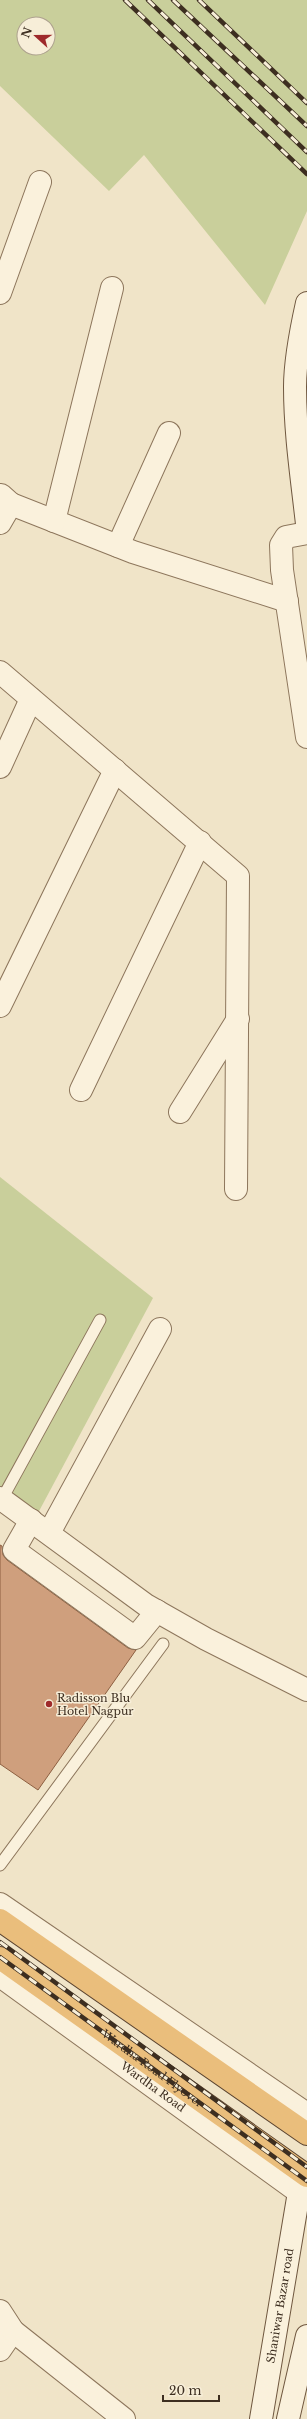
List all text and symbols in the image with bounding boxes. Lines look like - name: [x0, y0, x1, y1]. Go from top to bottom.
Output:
- north arrow: [16, 16, 56, 56]
- text: N: [18, 24, 35, 40]
- place label: Radisson Blu Hotel Nagpur: [57, 1691, 134, 1718]
- marker: Radisson Blu Hotel Nagpur: [44, 1699, 54, 1709]
- street label: Wardha Road Flyover: [100, 2026, 208, 2108]
- street label: Wardha Road: [119, 2059, 189, 2115]
- street label: Shaniwar Bazar road: [263, 2246, 297, 2364]
- scale bar: [163, 2377, 219, 2403]
- text: 20 m: [169, 2383, 201, 2398]

